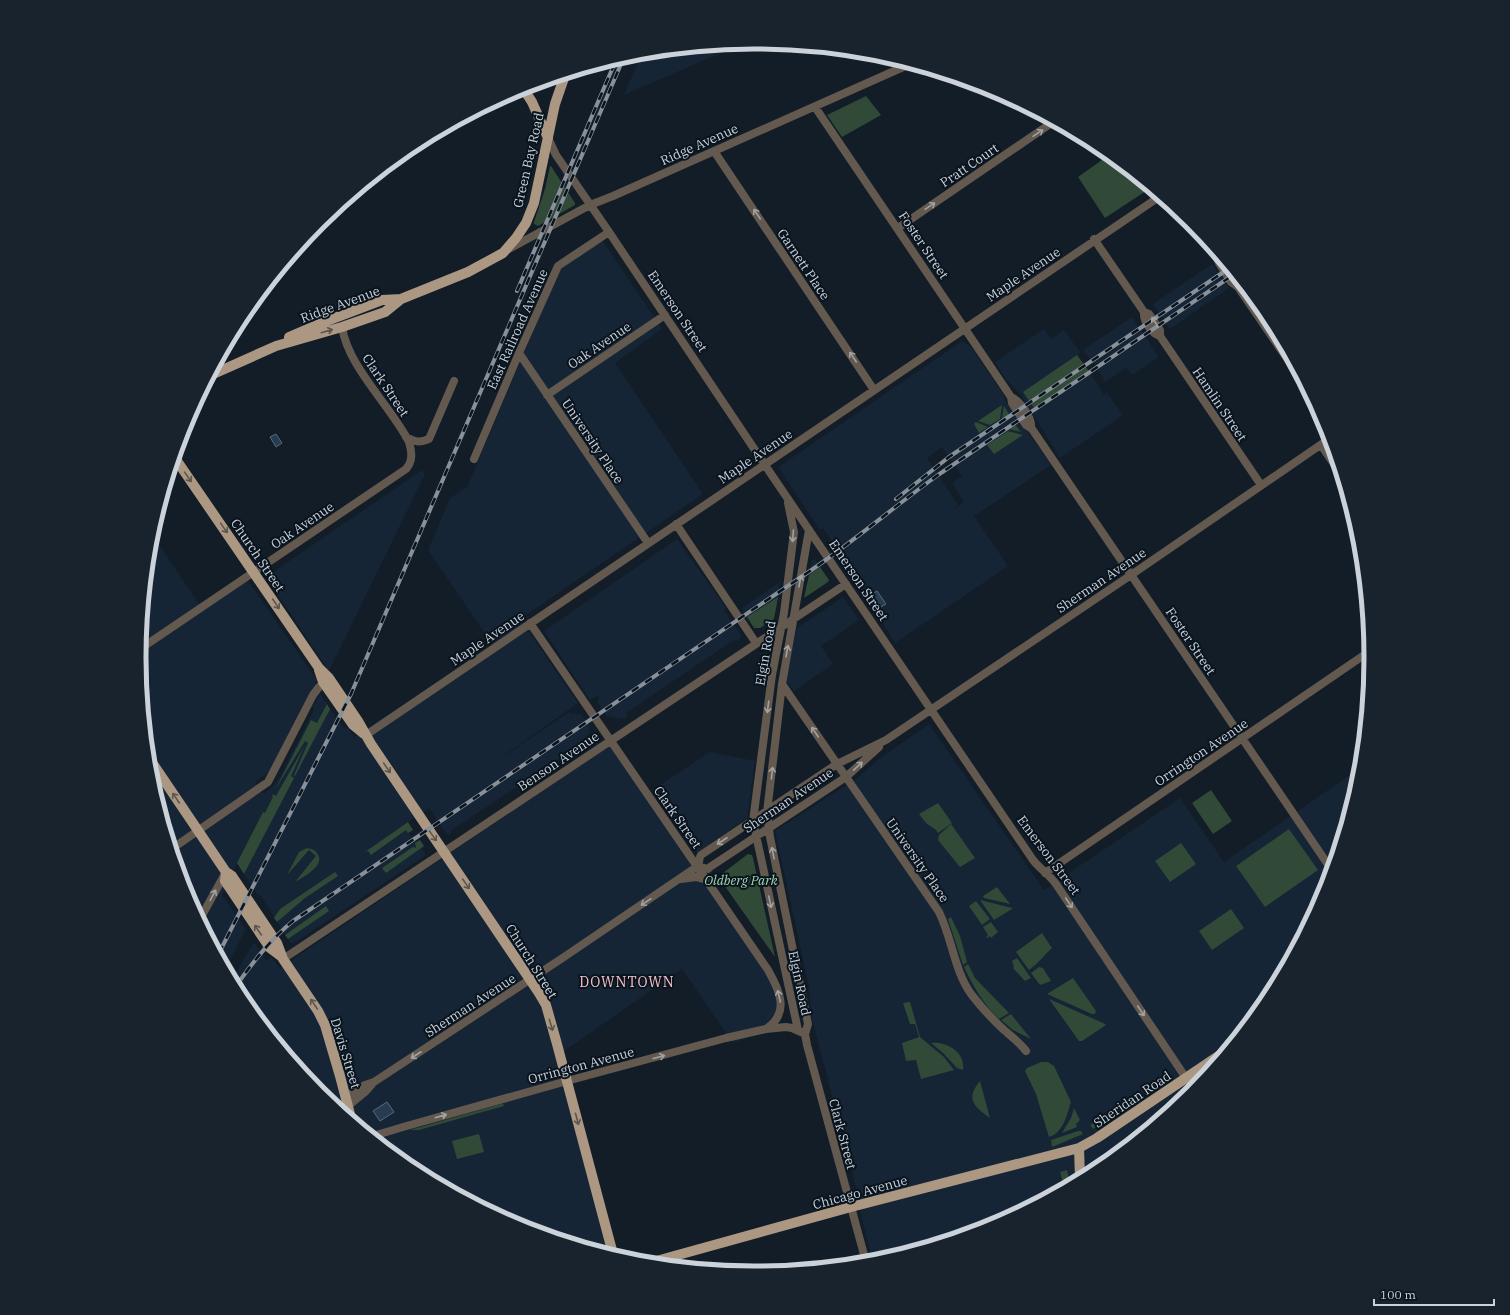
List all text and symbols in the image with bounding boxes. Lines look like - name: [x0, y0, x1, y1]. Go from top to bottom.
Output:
- street label: Green Bay Road: [509, 111, 548, 209]
- street label: Ridge Avenue: [658, 120, 741, 169]
- one-way arrow: [1032, 129, 1043, 137]
- street label: Pratt Court: [937, 139, 1002, 191]
- one-way arrow: [925, 202, 936, 210]
- street label: Foster Street: [895, 208, 953, 283]
- one-way arrow: [753, 209, 761, 220]
- street label: Garnett Place: [774, 225, 834, 303]
- street label: Maple Avenue: [983, 243, 1064, 306]
- street label: East Railroad Avenue: [483, 266, 552, 392]
- street label: Emerson Street: [644, 267, 711, 356]
- street label: Ridge Avenue: [298, 282, 382, 327]
- one-way arrow: [1151, 317, 1159, 328]
- street label: Oak Avenue: [564, 318, 634, 373]
- one-way arrow: [320, 327, 333, 334]
- street label: Clark Street: [358, 351, 413, 420]
- one-way arrow: [849, 352, 857, 363]
- street label: Hamlin Street: [1189, 364, 1251, 445]
- street label: University Place: [558, 395, 627, 487]
- street label: Maple Avenue: [715, 425, 796, 488]
- one-way arrow: [185, 471, 193, 483]
- street label: Oak Avenue: [267, 498, 337, 553]
- street label: Church Street: [227, 515, 289, 595]
- one-way arrow: [220, 522, 228, 533]
- one-way arrow: [790, 529, 797, 542]
- street label: Emerson Street: [825, 536, 892, 625]
- street label: Sherman Avenue: [1053, 544, 1150, 617]
- one-way arrow: [796, 574, 804, 587]
- one-way arrow: [272, 598, 280, 609]
- street label: Foster Street: [1162, 604, 1220, 679]
- street label: Maple Avenue: [447, 607, 528, 670]
- street label: Elgin Road: [751, 619, 780, 687]
- one-way arrow: [784, 645, 792, 658]
- one-way arrow: [764, 700, 772, 713]
- street label: Orrington Avenue: [1151, 715, 1251, 790]
- one-way arrow: [811, 727, 819, 738]
- street label: Benson Avenue: [514, 728, 602, 795]
- one-way arrow: [853, 761, 863, 770]
- one-way arrow: [383, 762, 391, 773]
- street label: Sherman Avenue: [740, 764, 837, 837]
- one-way arrow: [768, 767, 775, 780]
- street label: Clark Street: [650, 783, 706, 852]
- one-way arrow: [172, 793, 180, 804]
- street label: Emerson Street: [1013, 812, 1084, 899]
- street label: University Place: [882, 815, 953, 906]
- one-way arrow: [429, 830, 437, 841]
- one-way arrow: [716, 838, 728, 846]
- one-way arrow: [769, 847, 777, 860]
- park label: Oldberg Park: [704, 872, 778, 889]
- one-way arrow: [462, 878, 470, 889]
- one-way arrow: [209, 890, 217, 902]
- one-way arrow: [767, 895, 775, 908]
- one-way arrow: [1065, 897, 1073, 908]
- one-way arrow: [640, 898, 651, 906]
- street label: Church Street: [502, 921, 561, 1002]
- one-way arrow: [254, 924, 262, 935]
- street label: Elgin Road: [784, 949, 815, 1017]
- street label: Sherman Avenue: [422, 970, 519, 1041]
- district label: DOWNTOWN: [579, 973, 675, 991]
- one-way arrow: [774, 990, 782, 1003]
- one-way arrow: [310, 999, 318, 1010]
- one-way arrow: [1138, 1005, 1146, 1017]
- street label: Davis Street: [327, 1016, 364, 1091]
- one-way arrow: [548, 1018, 555, 1031]
- street label: Orrington Avenue: [526, 1043, 636, 1088]
- one-way arrow: [411, 1051, 422, 1059]
- one-way arrow: [652, 1053, 665, 1060]
- street label: Sheridan Road: [1090, 1067, 1174, 1132]
- street label: Clark Street: [825, 1097, 860, 1172]
- one-way arrow: [434, 1112, 447, 1119]
- one-way arrow: [574, 1112, 581, 1125]
- street label: Chicago Avenue: [811, 1172, 909, 1213]
- scale bar: [1374, 1281, 1494, 1307]
- text: 100 m: [1380, 1287, 1416, 1302]

